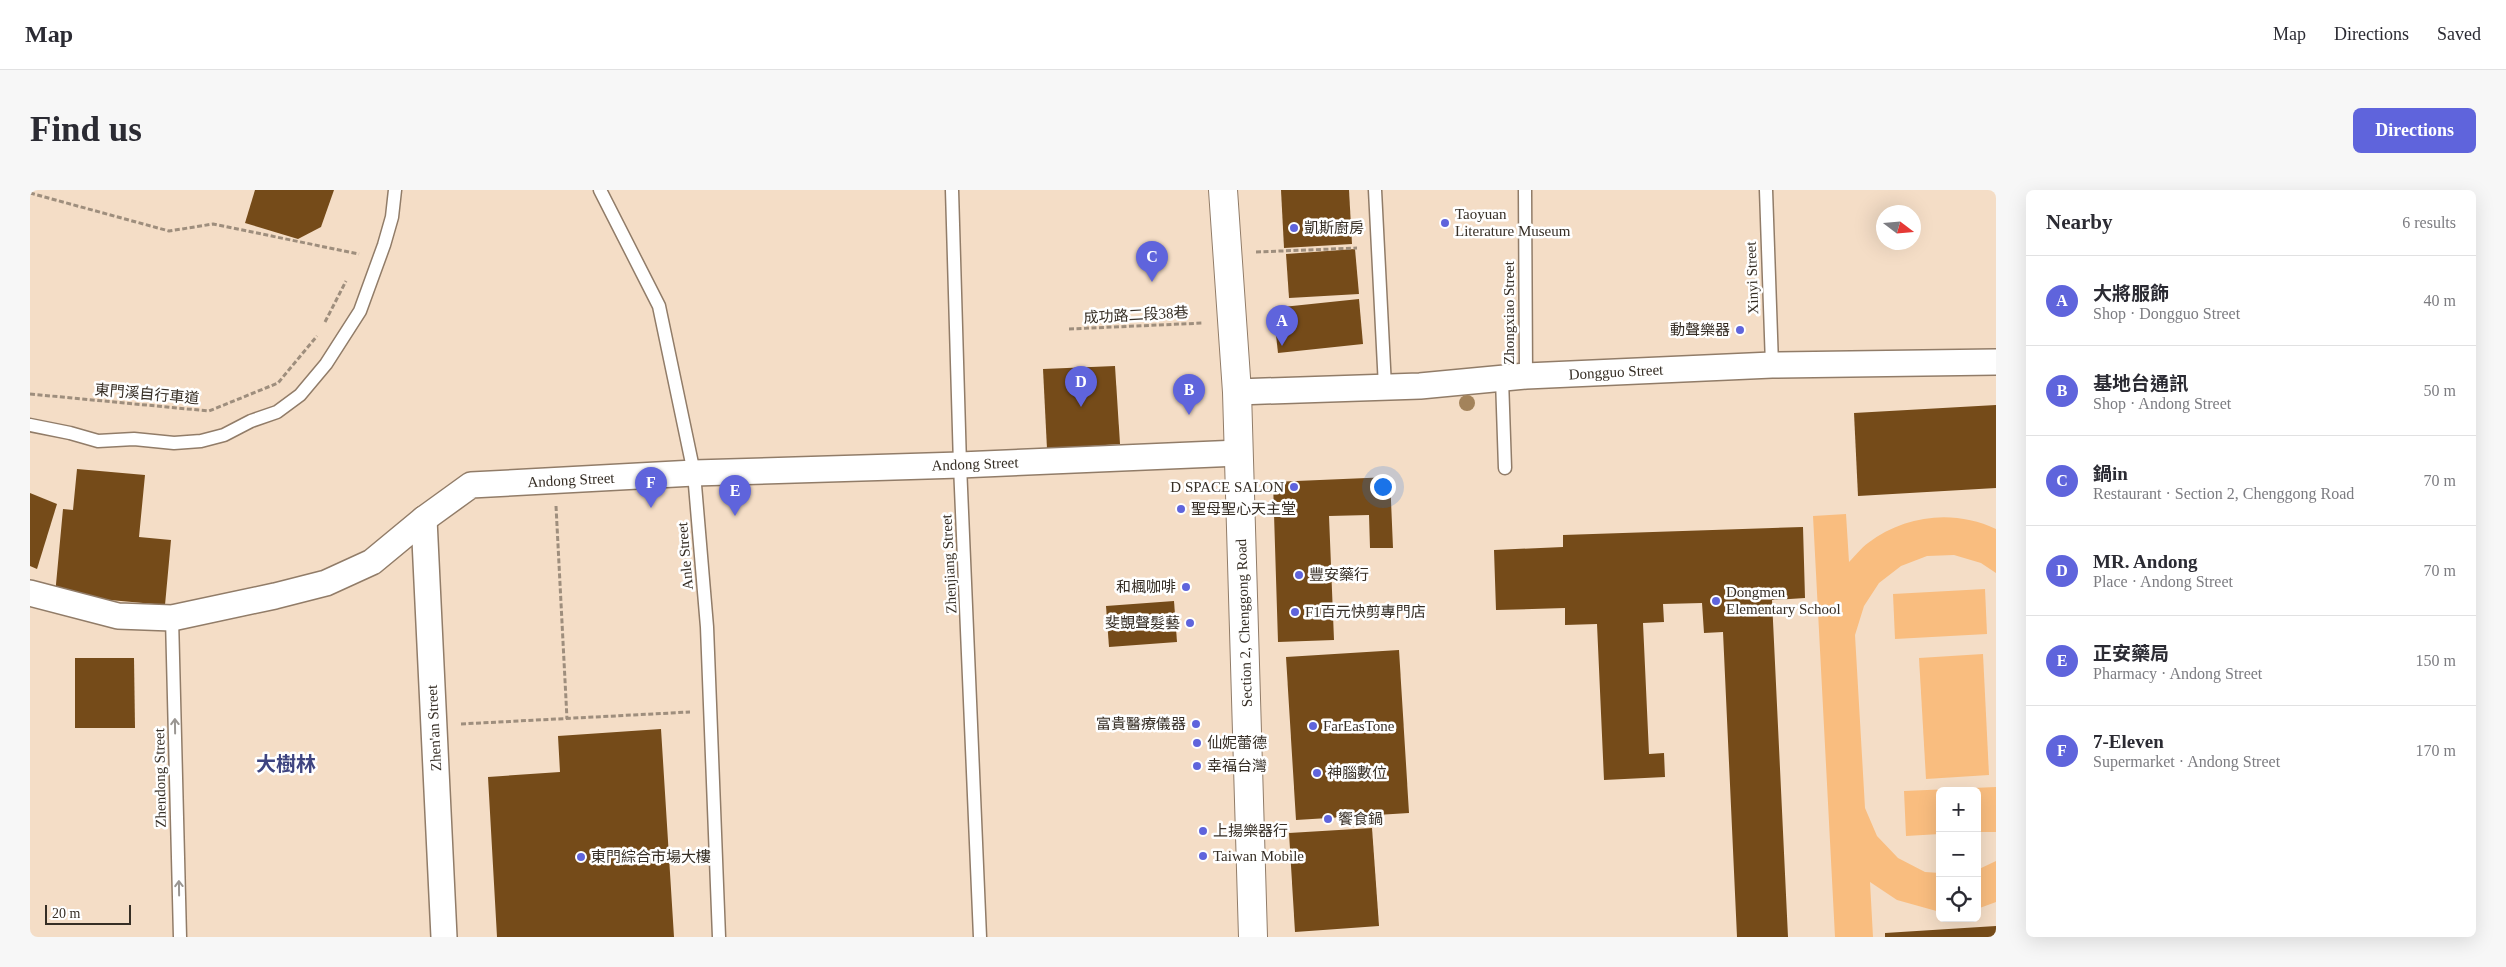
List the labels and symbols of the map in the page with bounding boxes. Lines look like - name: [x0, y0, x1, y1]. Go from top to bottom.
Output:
- north arrow: [1876, 205, 1921, 250]
- place label: Taoyuan Literature Museum: [1455, 206, 1571, 239]
- marker: Taoyuan Literature Museum: [1439, 217, 1451, 229]
- place label: 凱斯廚房: [1304, 220, 1364, 236]
- marker: 凱斯廚房: [1288, 222, 1300, 234]
- street label: Xinyi Street: [1743, 240, 1761, 315]
- pin: C: [1136, 241, 1168, 282]
- street label: Zhongxiao Street: [1501, 260, 1517, 365]
- street label: 成功路二段38巷: [1083, 304, 1189, 326]
- pin: A: [1266, 305, 1298, 346]
- place label: 動聲樂器: [1670, 322, 1730, 338]
- marker: 動聲樂器: [1734, 324, 1746, 336]
- street label: Dongguo Street: [1568, 361, 1664, 382]
- pin: D: [1065, 366, 1097, 407]
- pin: B: [1173, 374, 1205, 415]
- street label: 東門溪自行車道: [94, 381, 200, 407]
- street label: Andong Street: [931, 454, 1020, 474]
- pin: F: [635, 467, 667, 508]
- street label: Andong Street: [527, 470, 616, 490]
- your location: [1370, 474, 1396, 500]
- pin: E: [719, 475, 751, 516]
- place label: D SPACE SALON: [1170, 479, 1284, 495]
- marker: D SPACE SALON: [1288, 481, 1300, 493]
- place label: 聖母聖心天主堂: [1191, 501, 1296, 517]
- marker: 聖母聖心天主堂: [1175, 503, 1187, 515]
- street label: Zhenjiang Street: [938, 513, 960, 614]
- street label: Anle Street: [674, 521, 696, 591]
- street label: Section 2, Chenggong Road: [1233, 538, 1255, 707]
- place label: 豐安藥行: [1309, 567, 1369, 583]
- marker: 豐安藥行: [1293, 569, 1305, 581]
- place label: 和楓咖啡: [1116, 579, 1176, 595]
- marker: 和楓咖啡: [1180, 581, 1192, 593]
- place label: Dongmen Elementary School: [1726, 584, 1841, 617]
- marker: Dongmen Elementary School: [1710, 595, 1722, 607]
- place label: F1百元快剪專門店: [1305, 604, 1426, 620]
- marker: F1百元快剪專門店: [1289, 606, 1301, 618]
- place label: 斐覬聲髮藝: [1105, 615, 1180, 631]
- marker: 斐覬聲髮藝: [1184, 617, 1196, 629]
- street label: Zhen'an Street: [424, 684, 444, 772]
- place label: 富貴醫療儀器: [1096, 716, 1186, 732]
- one-way arrow: [170, 718, 180, 734]
- marker: 富貴醫療儀器: [1190, 718, 1202, 730]
- place label: FarEasTone: [1323, 718, 1395, 734]
- marker: FarEasTone: [1307, 720, 1319, 732]
- street label: Zhendong Street: [151, 727, 169, 828]
- place label: 仙妮蕾德: [1207, 734, 1267, 751]
- marker: 仙妮蕾德: [1191, 737, 1203, 749]
- district label: 大樹林: [256, 753, 316, 775]
- place label: 幸福台灣: [1207, 758, 1267, 774]
- marker: 幸福台灣: [1191, 760, 1203, 772]
- place label: 神腦數位: [1327, 765, 1387, 781]
- marker: 神腦數位: [1311, 767, 1323, 779]
- place label: 饗食鍋: [1338, 811, 1383, 827]
- marker: 饗食鍋: [1322, 813, 1334, 825]
- place label: 上揚樂器行: [1213, 823, 1288, 839]
- marker: 上揚樂器行: [1197, 825, 1209, 837]
- place label: Taiwan Mobile: [1213, 848, 1304, 864]
- place label: 東門綜合市場大樓: [591, 849, 711, 865]
- marker: Taiwan Mobile: [1197, 850, 1209, 862]
- marker: 東門綜合市場大樓: [575, 851, 587, 863]
- one-way arrow: [174, 881, 184, 897]
- scale bar: [45, 902, 131, 925]

